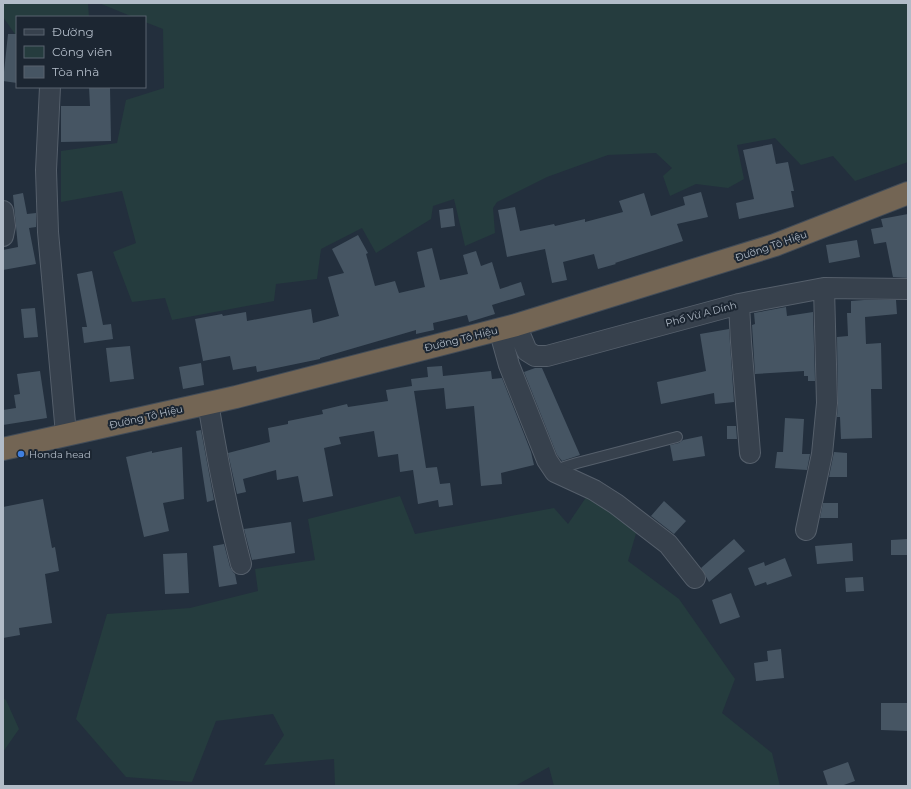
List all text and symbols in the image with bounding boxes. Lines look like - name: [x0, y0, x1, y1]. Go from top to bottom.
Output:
- legend: [16, 16, 146, 88]
- text: Đường: [52, 24, 94, 39]
- text: Công viên: [52, 44, 112, 59]
- text: Tòa nhà: [52, 64, 99, 79]
- street label: Đường Tô Hiệu: [733, 228, 809, 264]
- street label: Phố Vừ A Dính: [664, 298, 738, 330]
- street label: Đường Tô Hiệu: [423, 324, 499, 354]
- street label: Đường Tô Hiệu: [108, 402, 184, 432]
- place label: Honda head: [29, 448, 91, 461]
- marker: Honda head: [16, 449, 26, 459]

